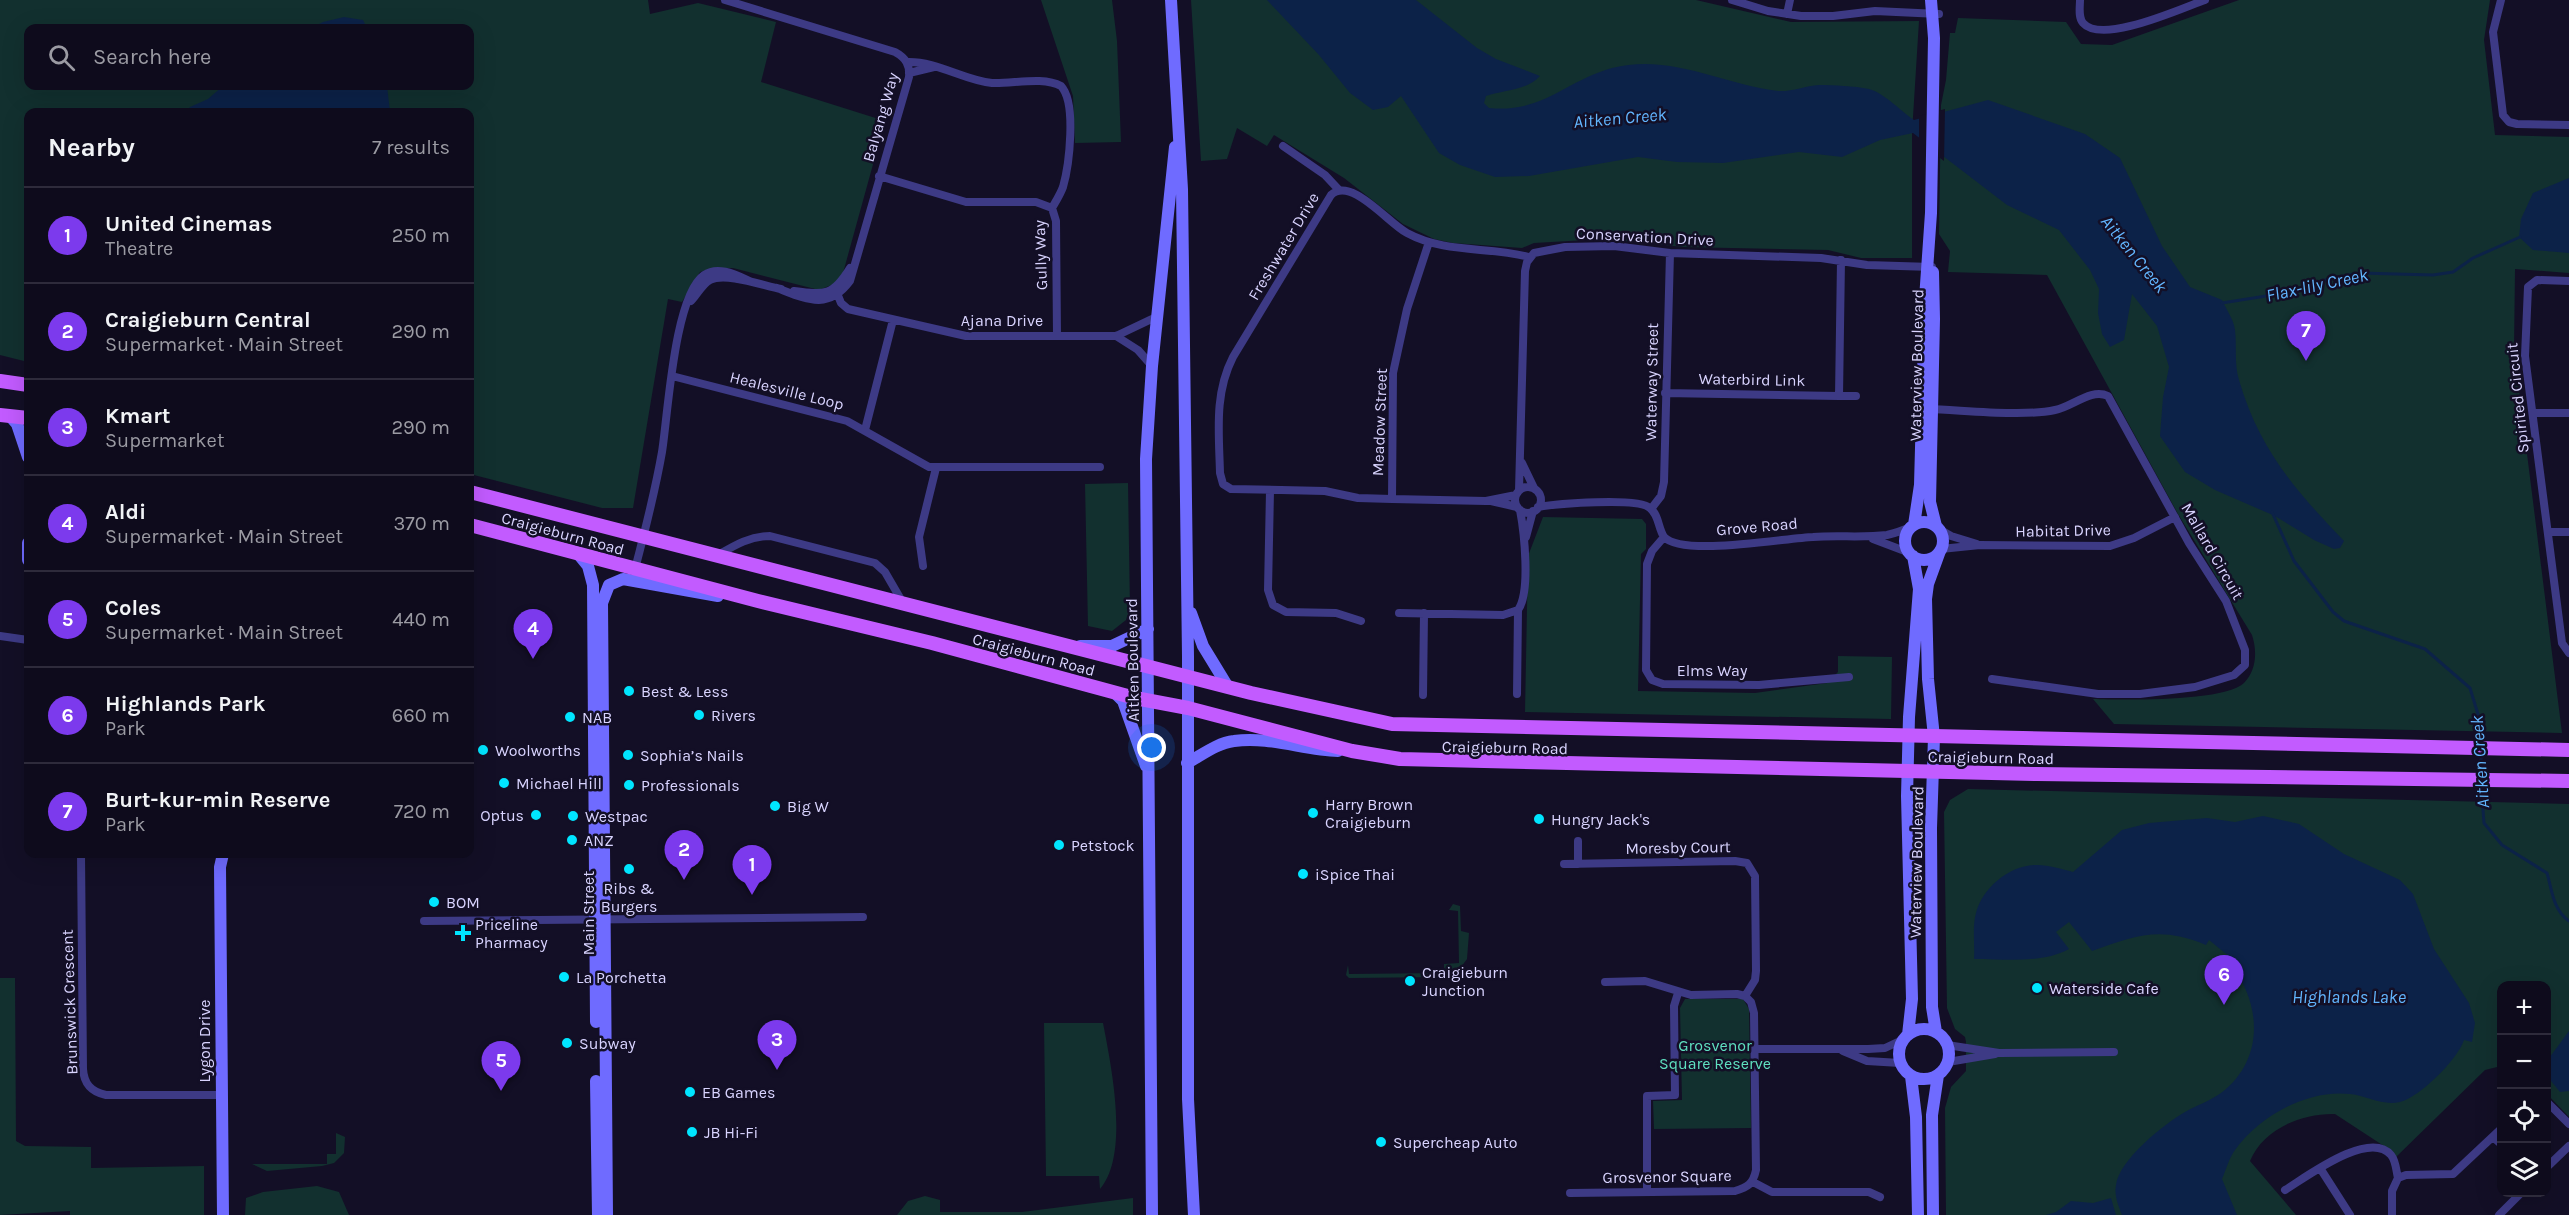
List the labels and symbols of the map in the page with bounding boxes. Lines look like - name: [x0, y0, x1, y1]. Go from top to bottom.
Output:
- street label: Balyang Way: [859, 70, 902, 164]
- water label: Aitken Creek: [1573, 103, 1668, 133]
- street label: Freshwater Drive: [1244, 189, 1323, 303]
- water label: Aitken Creek: [2096, 211, 2172, 298]
- street label: Gully Way: [1030, 219, 1051, 290]
- street label: Conservation Drive: [1576, 223, 1714, 250]
- water label: Flax-lily Creek: [2264, 263, 2371, 307]
- street label: Waterview Boulevard: [1906, 289, 1927, 441]
- street label: Ajana Drive: [961, 311, 1043, 330]
- pin: 7: [2286, 312, 2326, 361]
- street label: Waterway Street: [1641, 323, 1662, 441]
- street label: Spirited Circuit: [2502, 342, 2533, 454]
- street label: Healesville Loop: [728, 367, 846, 414]
- street label: Meadow Street: [1368, 368, 1391, 476]
- street label: Waterbird Link: [1698, 369, 1806, 390]
- street label: Mallard Circuit: [2177, 500, 2248, 603]
- street label: Craigieburn Road: [499, 508, 626, 559]
- street label: Grove Road: [1716, 513, 1799, 540]
- street label: Habitat Drive: [2015, 520, 2111, 541]
- street label: Aitken Boulevard: [1122, 598, 1143, 722]
- pin: 4: [514, 610, 552, 659]
- street label: Craigieburn Road: [970, 629, 1097, 680]
- street label: Elms Way: [1677, 661, 1748, 680]
- place label: Best & Less: [641, 682, 728, 701]
- marker: Best & Less: [622, 684, 636, 698]
- place label: Rivers: [711, 706, 756, 725]
- place label: NAB: [582, 708, 612, 727]
- marker: Rivers: [692, 708, 706, 722]
- marker: NAB: [563, 710, 577, 724]
- water label: Aitken Creek: [2466, 714, 2494, 809]
- your location: [1137, 733, 1166, 762]
- street label: Craigieburn Road: [1442, 737, 1568, 758]
- place label: Woolworths: [495, 741, 581, 760]
- marker: Woolworths: [476, 743, 490, 757]
- place label: Sophia’s Nails: [640, 746, 744, 765]
- street label: Craigieburn Road: [1928, 747, 2054, 768]
- marker: Sophia’s Nails: [621, 748, 635, 762]
- place label: Michael Hill: [516, 774, 602, 793]
- marker: Michael Hill: [497, 776, 511, 790]
- place label: Professionals: [641, 776, 740, 795]
- marker: Professionals: [622, 778, 636, 792]
- street label: Waterview Boulevard: [1906, 786, 1927, 938]
- place label: Harry Brown Craigieburn: [1325, 795, 1413, 832]
- place label: Big W: [787, 797, 830, 816]
- marker: Big W: [768, 799, 782, 813]
- place label: Optus: [480, 806, 524, 825]
- marker: Harry Brown Craigieburn: [1306, 806, 1320, 820]
- place label: Westpac: [585, 807, 648, 826]
- marker: Optus: [529, 808, 543, 822]
- marker: Westpac: [566, 809, 580, 823]
- place label: Hungry Jack's: [1551, 810, 1650, 829]
- marker: Hungry Jack's: [1532, 812, 1546, 826]
- pin: 2: [664, 830, 704, 880]
- place label: ANZ: [584, 831, 614, 850]
- marker: ANZ: [565, 833, 579, 847]
- place label: Petstock: [1071, 836, 1135, 855]
- street label: Moresby Court: [1625, 837, 1731, 858]
- marker: Petstock: [1052, 838, 1066, 852]
- pin: 1: [732, 846, 771, 895]
- marker: Ribs & Burgers: [622, 862, 636, 876]
- place label: iSpice Thai: [1315, 865, 1395, 884]
- marker: iSpice Thai: [1296, 867, 1310, 881]
- street label: Main Street: [579, 871, 598, 955]
- place label: Ribs & Burgers: [601, 879, 657, 916]
- place label: BOM: [446, 893, 480, 912]
- marker: BOM: [427, 895, 441, 909]
- place label: Priceline Pharmacy: [475, 915, 548, 952]
- marker: Priceline Pharmacy: [456, 926, 470, 940]
- street label: Brunswick Crescent: [57, 929, 82, 1075]
- pin: 6: [2204, 956, 2244, 1005]
- place label: Craigieburn Junction: [1422, 963, 1508, 1000]
- place label: La Porchetta: [576, 968, 666, 987]
- marker: La Porchetta: [557, 970, 571, 984]
- marker: Craigieburn Junction: [1403, 974, 1417, 988]
- place label: Waterside Cafe: [2049, 979, 2159, 998]
- marker: Waterside Cafe: [2030, 981, 2044, 995]
- water label: Highlands Lake: [2292, 986, 2406, 1008]
- street label: Lygon Drive: [195, 1000, 214, 1082]
- pin: 3: [758, 1020, 796, 1070]
- place label: Subway: [579, 1034, 636, 1053]
- marker: Subway: [560, 1036, 574, 1050]
- park label: Grosvenor Square Reserve: [1659, 1036, 1771, 1073]
- pin: 5: [482, 1042, 520, 1091]
- place label: EB Games: [702, 1083, 775, 1102]
- marker: EB Games: [683, 1085, 697, 1099]
- place label: JB Hi-Fi: [704, 1123, 758, 1142]
- marker: JB Hi-Fi: [685, 1125, 699, 1139]
- place label: Supercheap Auto: [1393, 1133, 1517, 1152]
- marker: Supercheap Auto: [1374, 1135, 1388, 1149]
- street label: Grosvenor Square: [1602, 1166, 1732, 1187]

